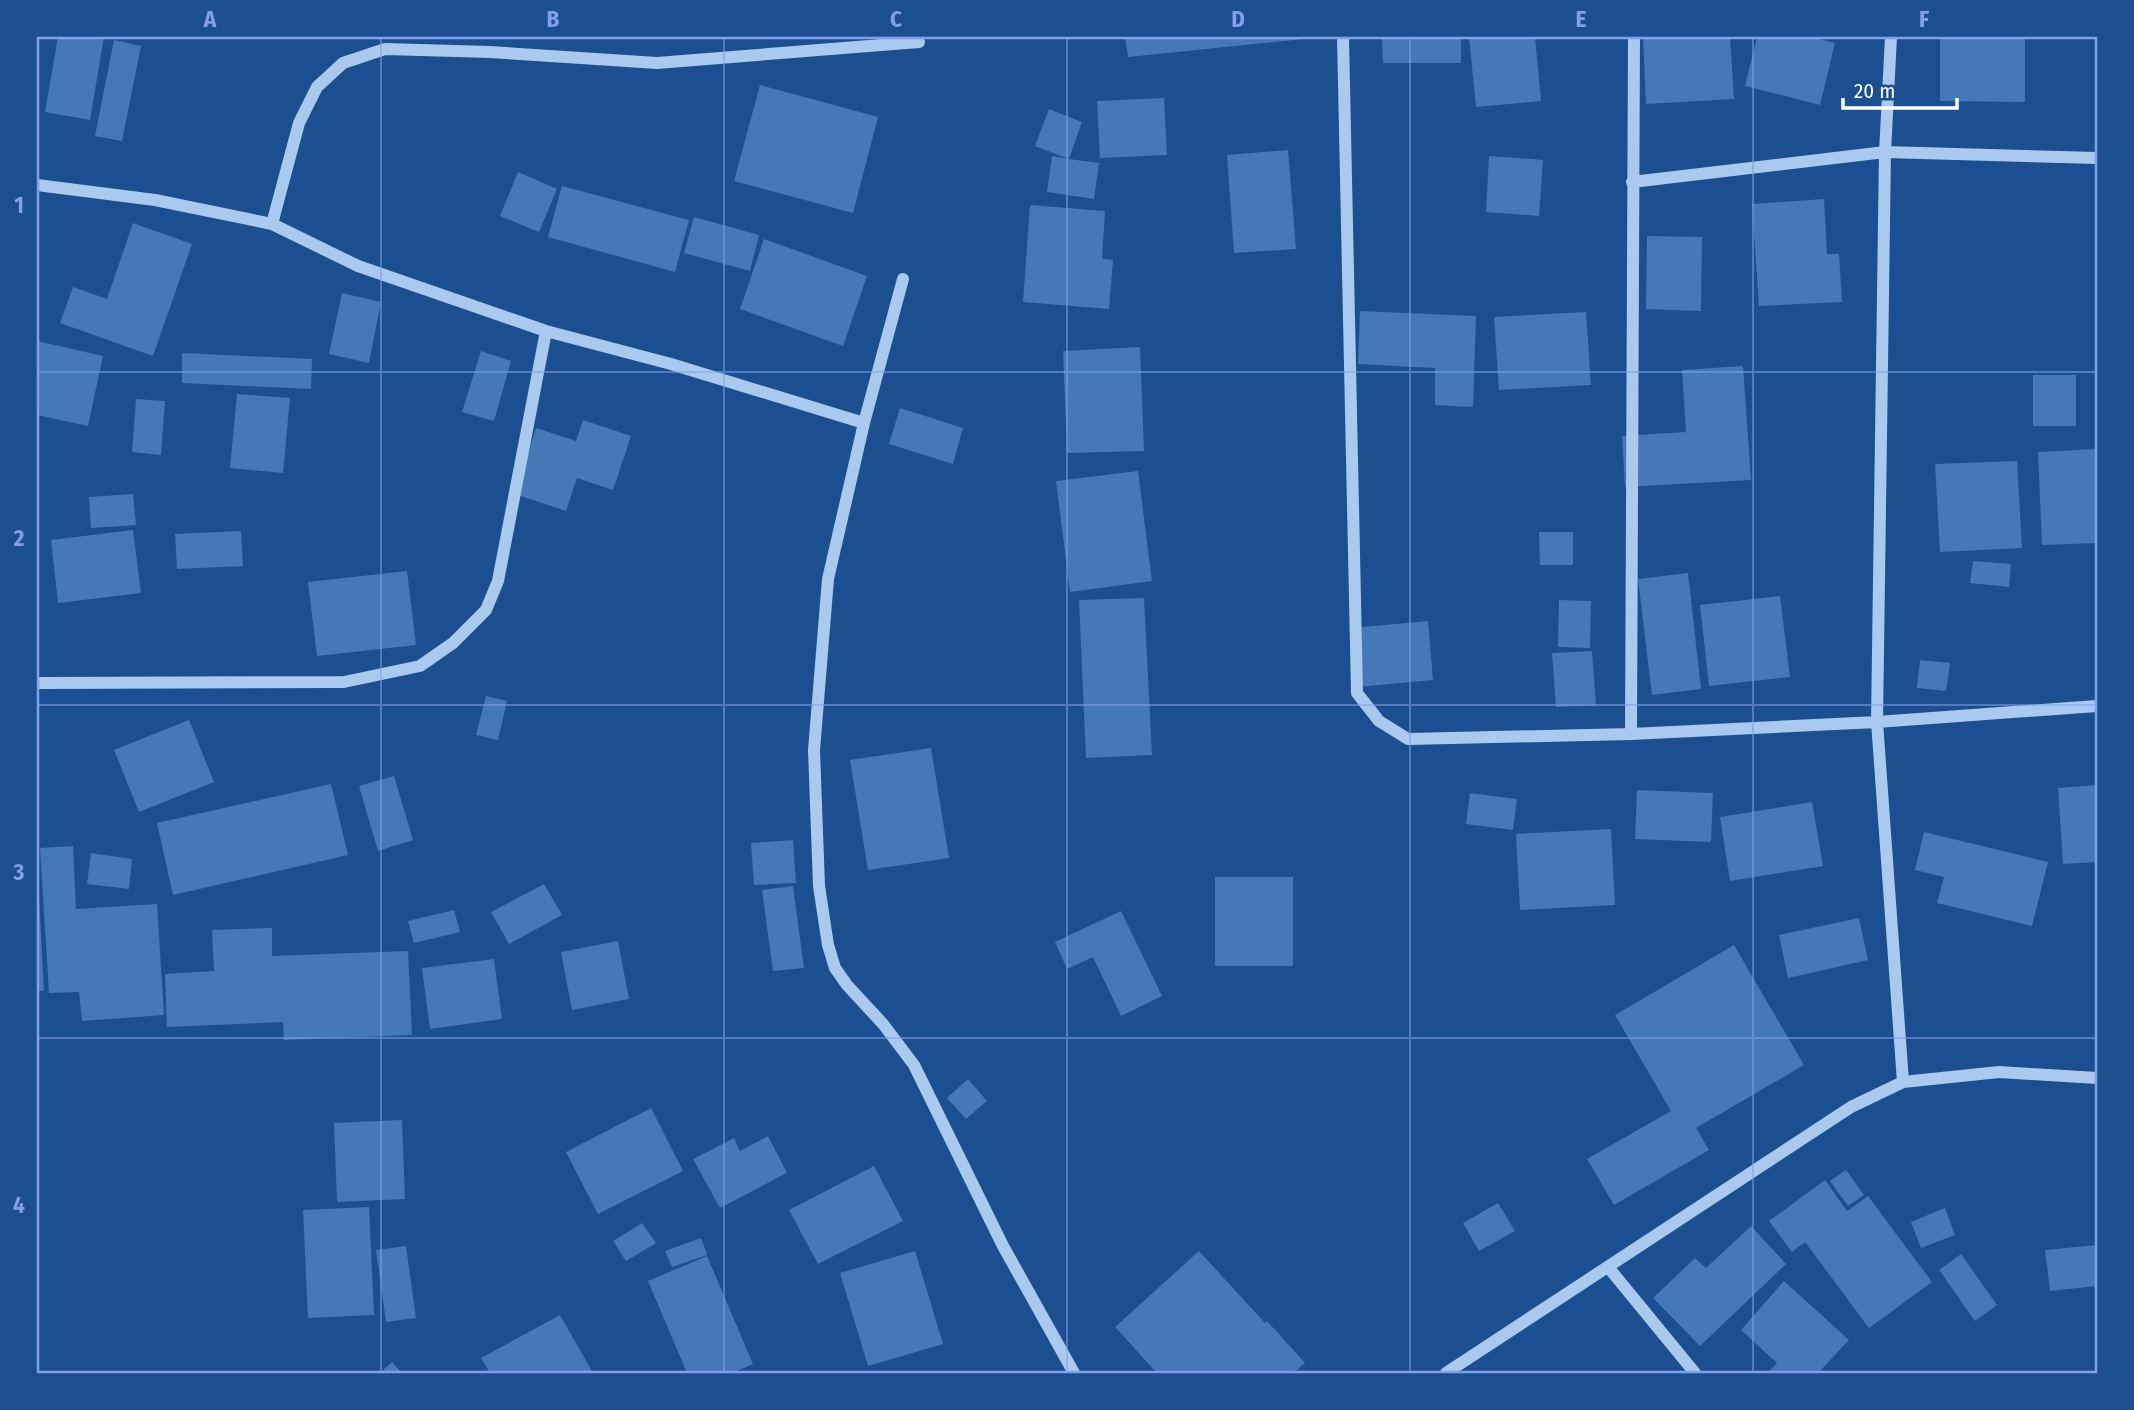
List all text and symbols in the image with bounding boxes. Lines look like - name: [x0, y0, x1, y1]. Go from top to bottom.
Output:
- text: A: [203, 5, 217, 33]
- text: B: [547, 5, 560, 33]
- text: C: [890, 5, 902, 33]
- text: D: [1231, 5, 1245, 33]
- text: E: [1576, 5, 1587, 33]
- text: F: [1919, 5, 1929, 33]
- scale bar: [1843, 66, 1957, 110]
- text: 20 m: [1854, 78, 1895, 104]
- text: 1: [14, 191, 24, 219]
- text: 2: [13, 524, 25, 552]
- text: 3: [13, 858, 25, 886]
- text: 4: [13, 1191, 25, 1219]

